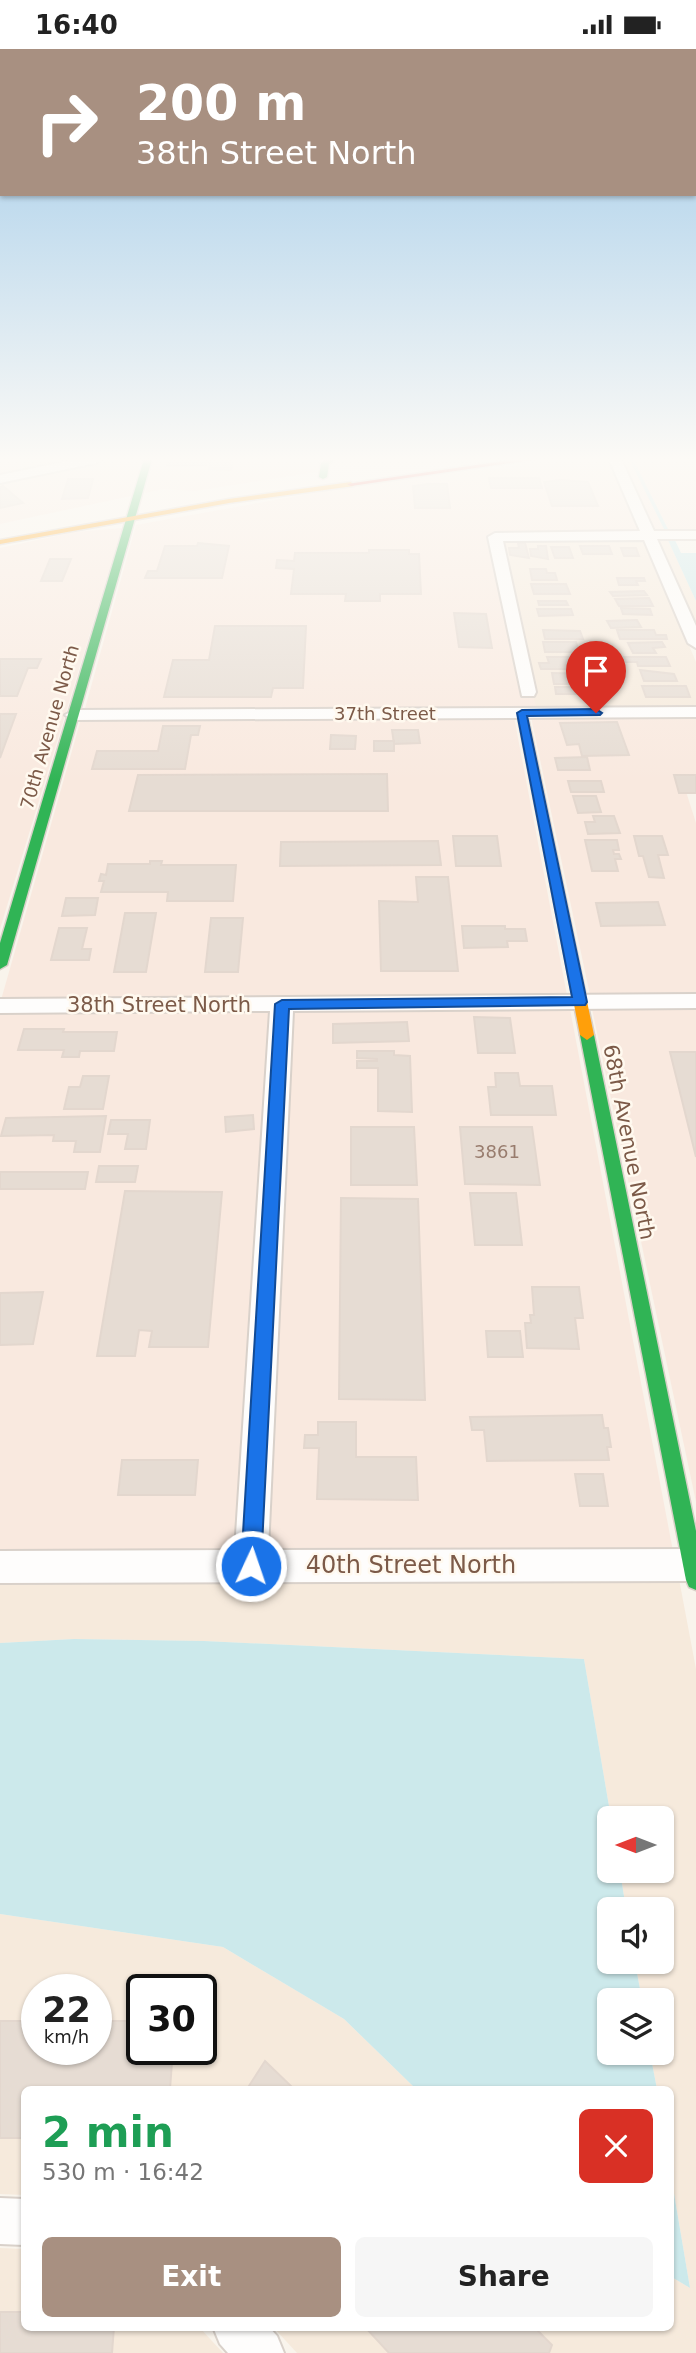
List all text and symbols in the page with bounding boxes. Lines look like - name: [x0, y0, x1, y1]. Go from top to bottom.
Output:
- text: 16:40: [35, 10, 118, 40]
- text: 200 m: [136, 75, 306, 132]
- icon: right: [21, 77, 112, 168]
- text: 38th Street North: [136, 134, 417, 172]
- pin: [566, 641, 626, 713]
- street label: 70th Avenue North: [16, 642, 83, 811]
- icon: arrive: [577, 652, 615, 690]
- street label: 37th Street: [334, 703, 436, 724]
- street label: 38th Street North: [67, 993, 251, 1017]
- street label: 68th Avenue North: [598, 1042, 660, 1242]
- house number: 3861: [474, 1141, 520, 1162]
- position arrow: [214, 1529, 288, 1603]
- street label: 40th Street North: [306, 1551, 516, 1579]
- north arrow: [597, 1806, 674, 1883]
- map controls: [597, 1806, 674, 2065]
- button: sound: [597, 1897, 674, 1974]
- speed limit sign: 30: [126, 1974, 217, 2065]
- button: layers: [597, 1988, 674, 2065]
- text: 22: [42, 1990, 91, 2030]
- text: km/h: [44, 2026, 89, 2047]
- text: 2 min: [42, 2108, 174, 2157]
- button: close: [579, 2109, 653, 2183]
- text: 530 m · 16:42: [42, 2159, 204, 2185]
- button: Exit: [42, 2237, 341, 2317]
- button: Share: [355, 2237, 653, 2317]

